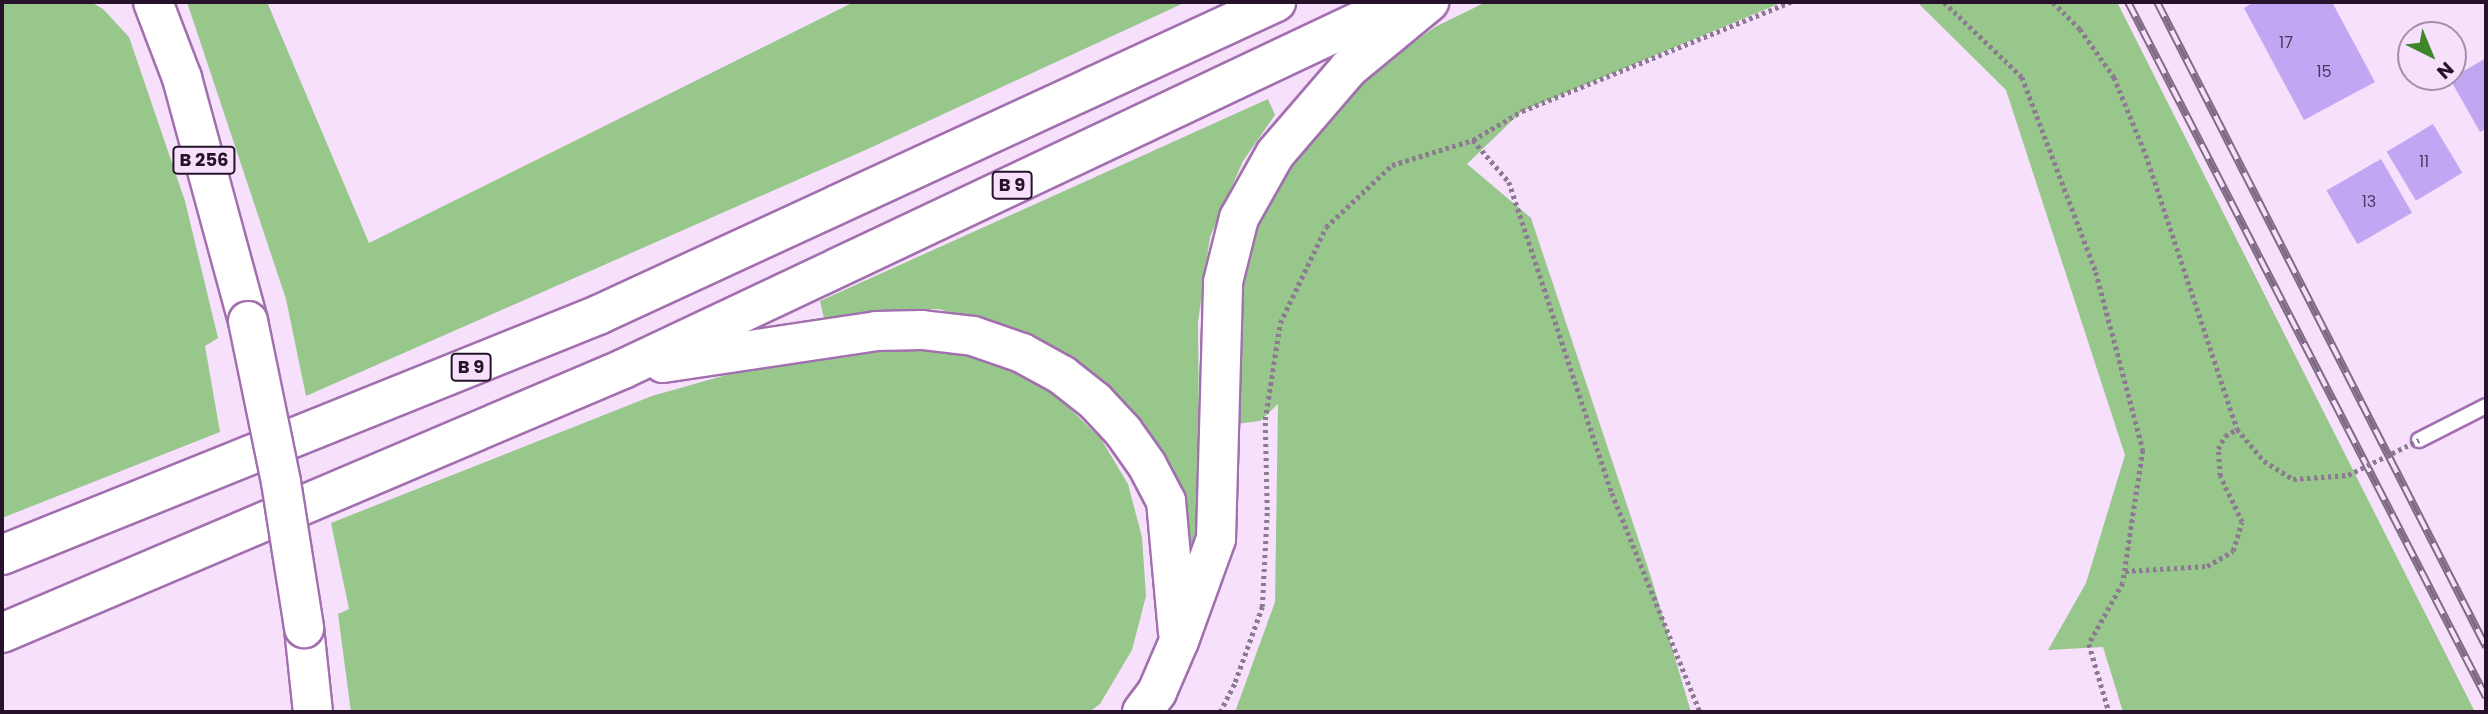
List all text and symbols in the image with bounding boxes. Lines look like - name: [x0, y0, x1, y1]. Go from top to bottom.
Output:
- north arrow: [2397, 21, 2467, 91]
- house number: 17: [2279, 33, 2293, 53]
- text: N: [2431, 56, 2460, 85]
- house number: 15: [2316, 62, 2332, 82]
- road number: B 256: [171, 146, 237, 174]
- house number: 11: [2419, 152, 2429, 172]
- road number: B 9: [991, 170, 1033, 200]
- house number: 13: [2362, 192, 2376, 212]
- road number: B 9: [450, 352, 492, 382]

